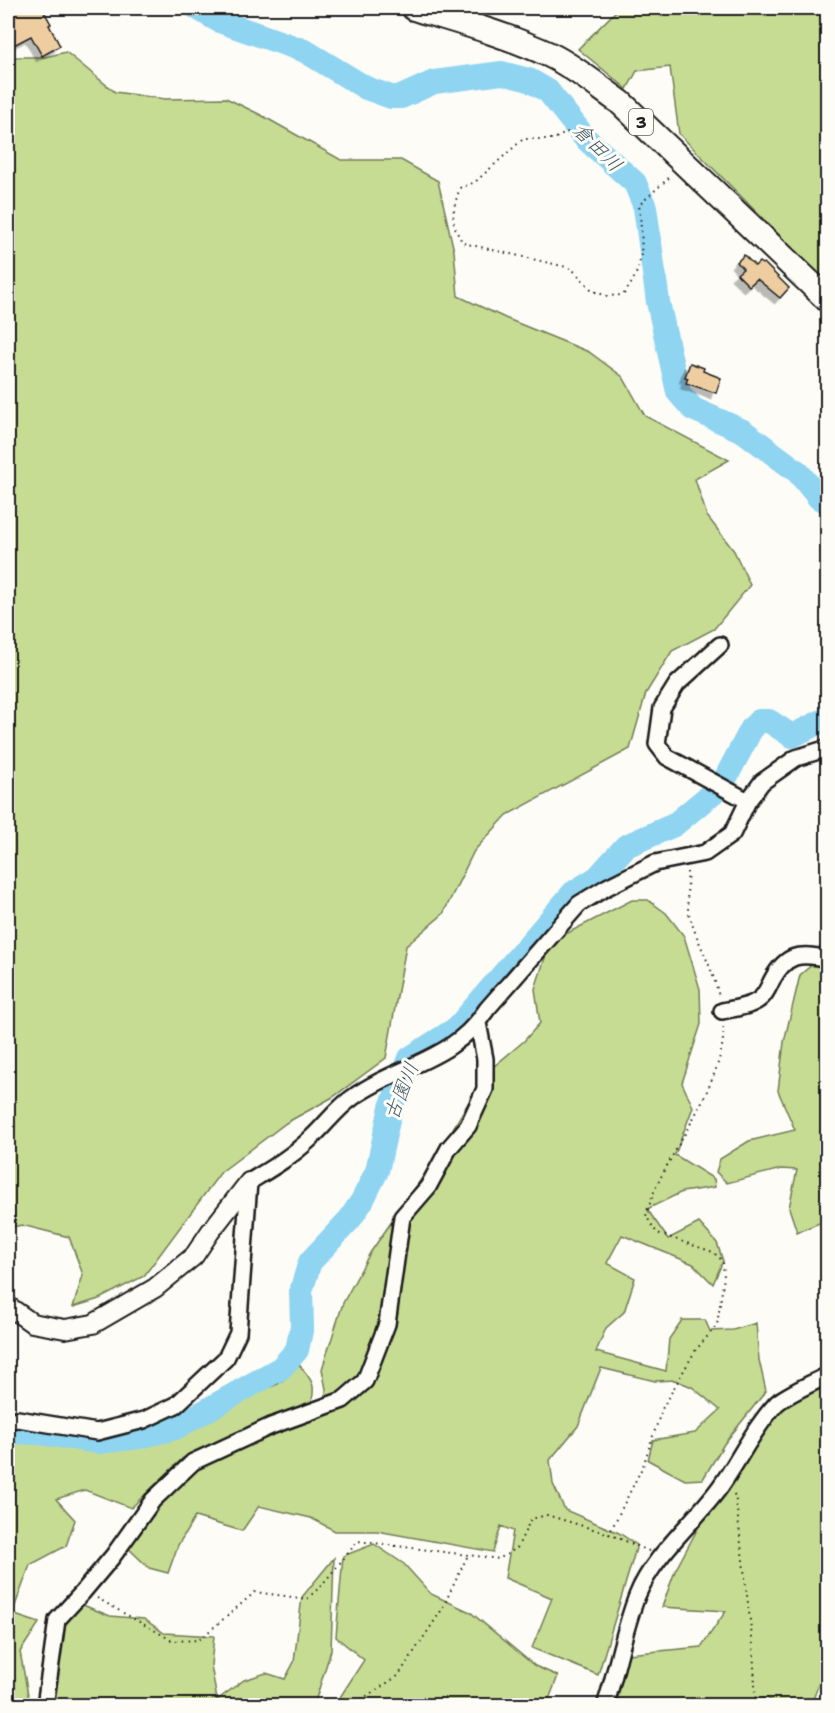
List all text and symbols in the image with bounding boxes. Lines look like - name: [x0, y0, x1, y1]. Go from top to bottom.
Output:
- road number: 3: [629, 109, 653, 135]
- water label: 倉田川: [568, 117, 628, 177]
- water label: 古園川: [378, 1058, 424, 1124]

